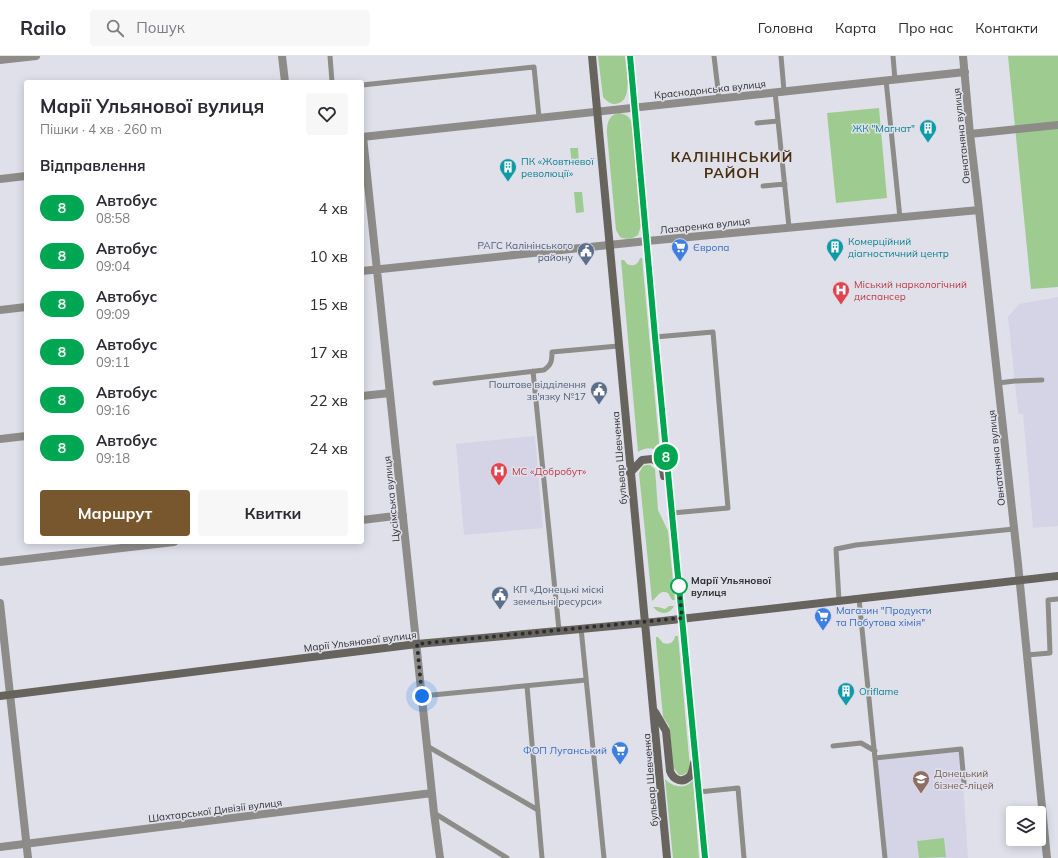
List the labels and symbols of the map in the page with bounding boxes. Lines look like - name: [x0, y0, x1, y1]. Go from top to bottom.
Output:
- street label: Краснодонська вулиця: [654, 77, 767, 102]
- street label: Овнатаняна вулиця: [950, 87, 973, 185]
- building icon: ЖК "Магнат": [918, 118, 938, 143]
- place label: ЖК "Магнат": [852, 122, 915, 135]
- district label: КАЛІНІНСЬКИЙ РАЙОН: [671, 148, 793, 182]
- place label: ПК «Жовтневої революції»: [521, 155, 594, 180]
- building icon: ПК «Жовтневої революції»: [498, 157, 518, 182]
- street label: Лазаренка вулиця: [659, 214, 751, 237]
- place label: Комерційний діагностичний центр: [848, 235, 949, 260]
- supermarket icon: Європа: [670, 237, 690, 262]
- building icon: Комерційний діагностичний центр: [825, 237, 845, 262]
- place label: РАГС Калінінського району: [478, 239, 574, 264]
- public building icon: РАГС Калінінського району: [576, 241, 596, 266]
- place label: Європа: [693, 241, 729, 254]
- place label: Міський наркологічний диспансер: [854, 278, 967, 303]
- hospital icon: Міський наркологічний диспансер: [831, 280, 851, 305]
- place label: Поштове відділення зв'язку №17: [489, 378, 586, 403]
- public building icon: Поштове відділення зв'язку №17: [589, 380, 609, 405]
- street label: Овнатаняна вулиця: [985, 409, 1008, 507]
- street label: бульвар Шевченка: [609, 411, 630, 505]
- line badge: 8: [653, 444, 679, 470]
- street label: Цусімська вулиця: [381, 455, 402, 542]
- hospital icon: МС «Добробут»: [489, 461, 509, 486]
- place label: МС «Добробут»: [512, 465, 587, 478]
- place label: Марії Ульянової вулиця: [691, 574, 771, 599]
- marker: Марії Ульянової вулиця: [670, 577, 688, 595]
- place label: КП «Донецькі міскі земельні ресурси»: [513, 583, 604, 608]
- public building icon: КП «Донецькі міскі земельні ресурси»: [490, 585, 510, 610]
- place label: Магазин "Продукти та Побутова хімія": [836, 604, 932, 629]
- supermarket icon: Магазин "Продукти та Побутова хімія": [813, 606, 833, 631]
- street label: Марії Ульянової вулиця: [303, 628, 417, 655]
- building icon: Oriflame: [836, 681, 856, 706]
- place label: Oriflame: [859, 685, 899, 698]
- your location: [412, 686, 432, 706]
- street label: бульвар Шевченка: [640, 733, 661, 827]
- supermarket icon: ФОП Луганський: [610, 740, 630, 765]
- place label: ФОП Луганський: [523, 744, 607, 757]
- place label: Донецький бізнес-ліцей: [934, 767, 994, 792]
- school or university icon: Донецький бізнес-ліцей: [911, 769, 931, 794]
- street label: Шахтарської Дивізії вулиця: [147, 796, 283, 825]

